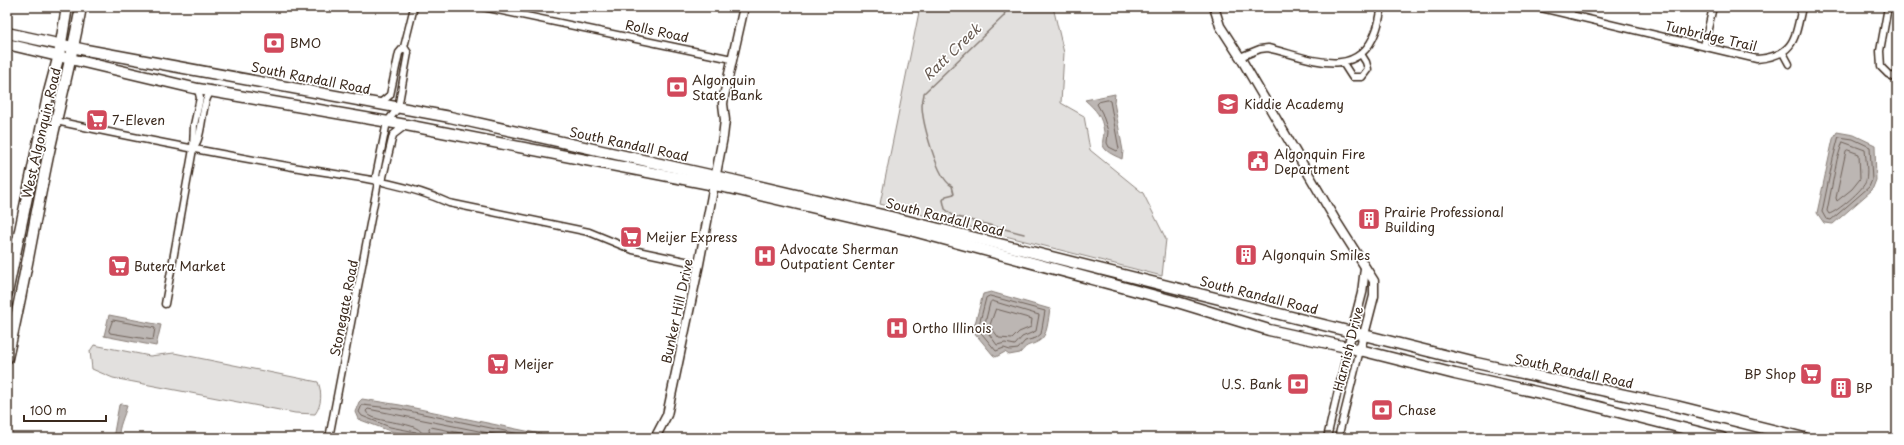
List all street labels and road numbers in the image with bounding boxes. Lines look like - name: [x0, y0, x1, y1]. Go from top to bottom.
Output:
- street label: Rolls Road: [624, 15, 691, 47]
- street label: Tunbridge Trail: [1663, 16, 1759, 55]
- street label: South Randall Road: [250, 57, 372, 98]
- street label: West Algonquin Road: [16, 66, 65, 200]
- street label: South Randall Road: [568, 122, 690, 165]
- street label: South Randall Road: [884, 193, 1006, 240]
- street label: Bunker Hill Drive: [656, 257, 697, 365]
- street label: Stonegate Road: [325, 258, 362, 358]
- street label: South Randall Road: [1198, 271, 1320, 318]
- street label: Harnish Drive: [1328, 304, 1367, 393]
- street label: South Randall Road: [1513, 349, 1635, 392]

